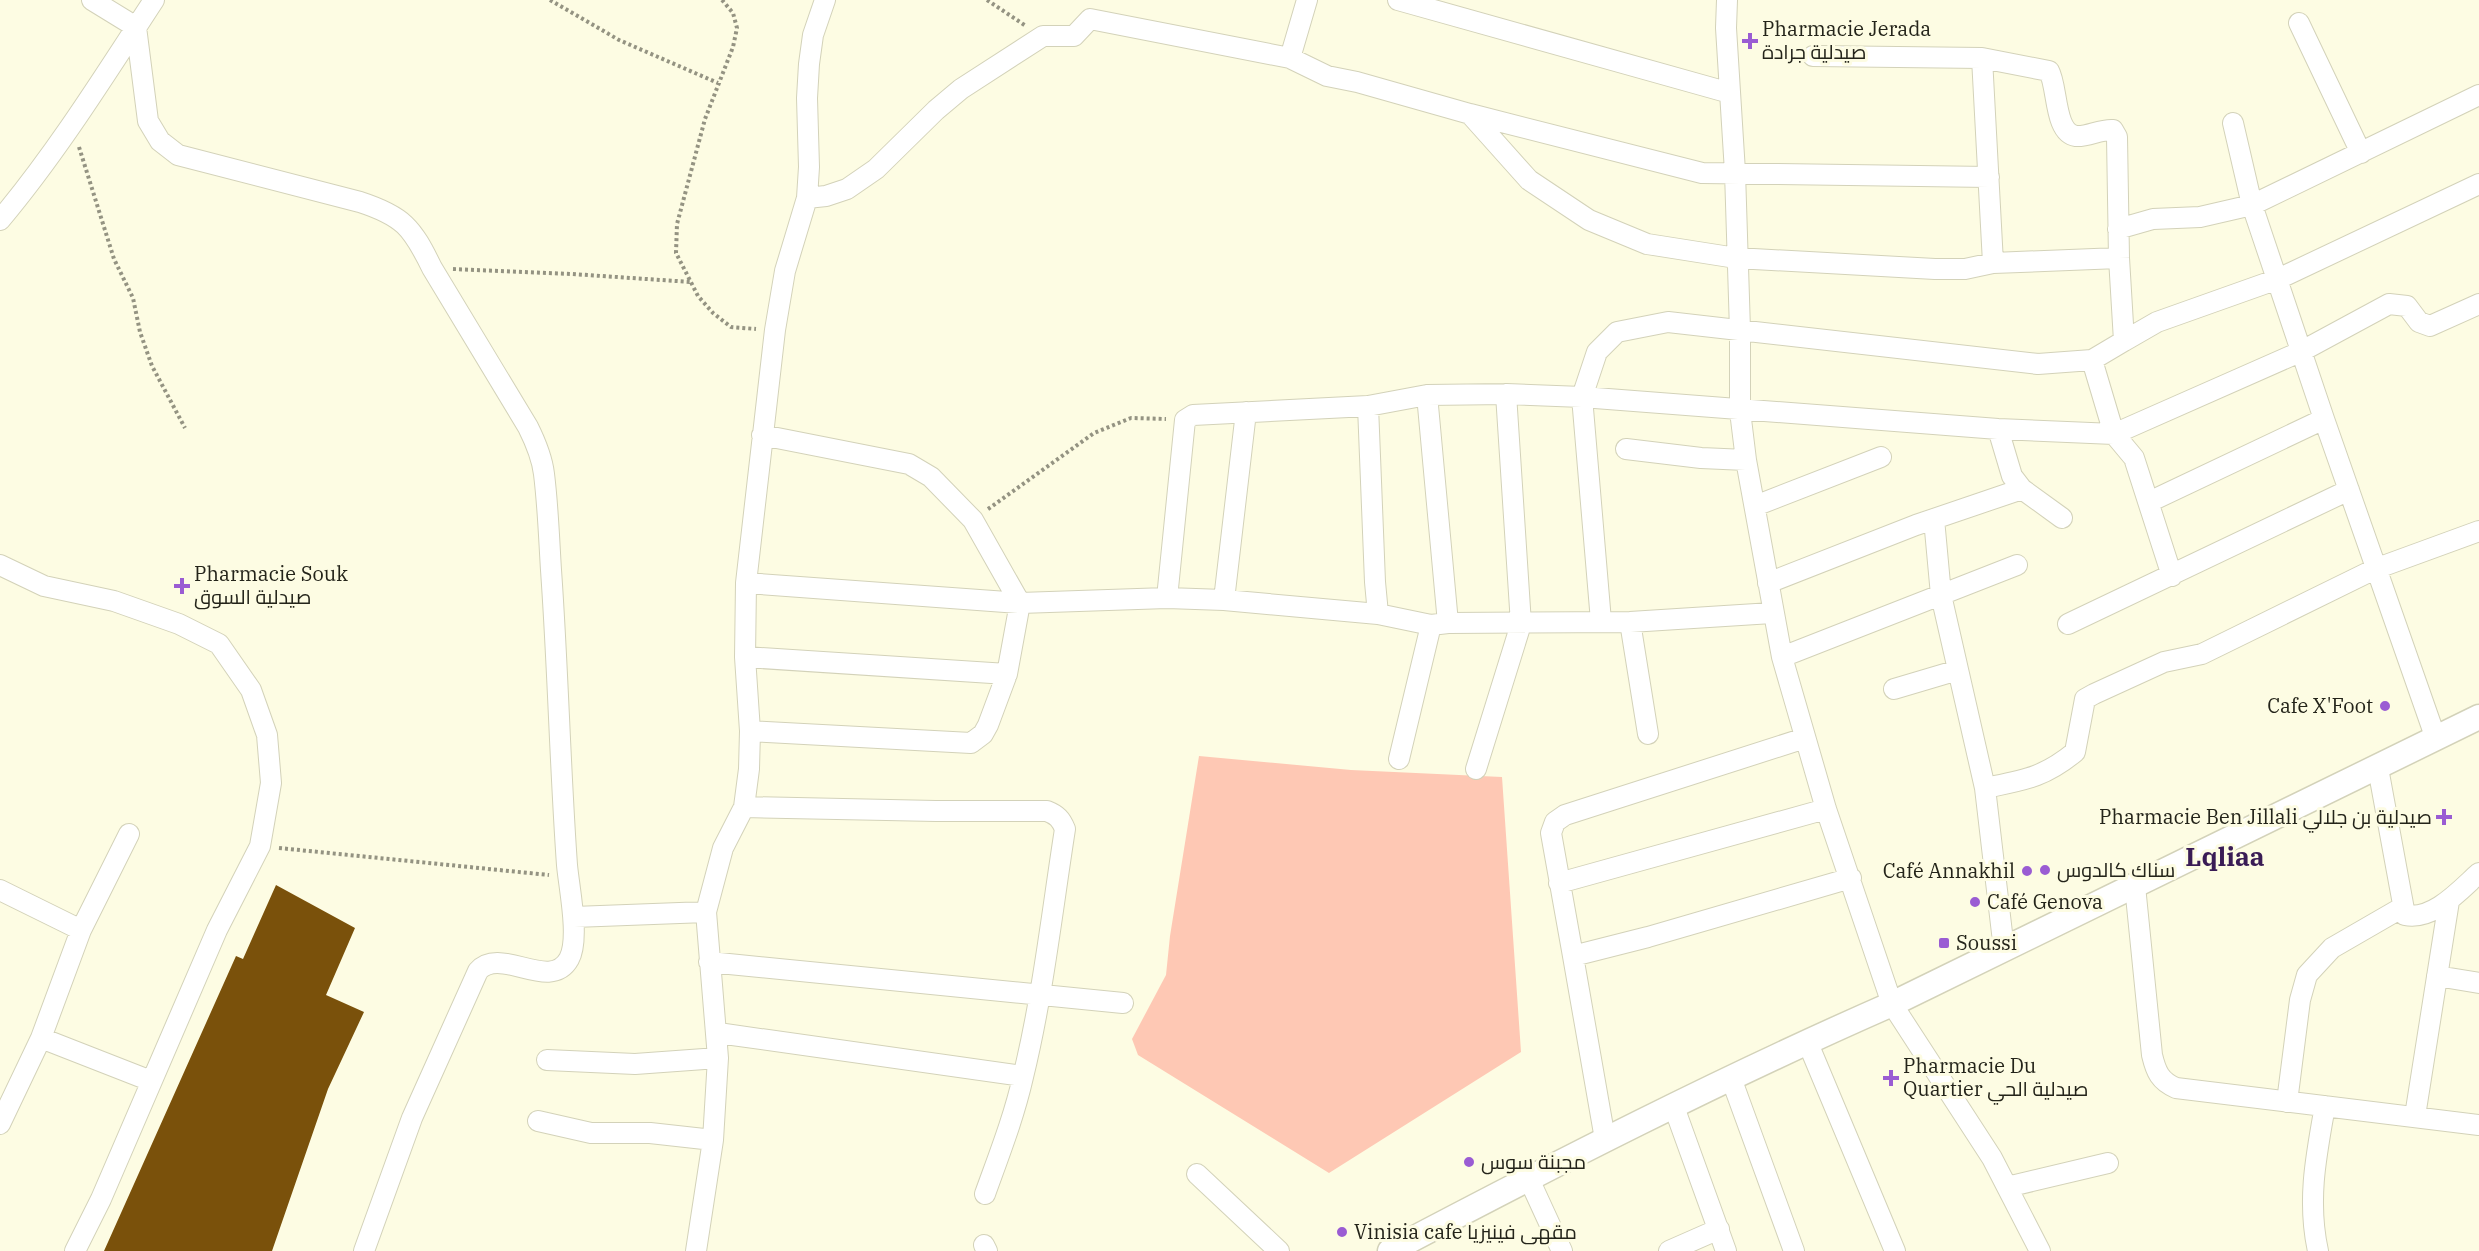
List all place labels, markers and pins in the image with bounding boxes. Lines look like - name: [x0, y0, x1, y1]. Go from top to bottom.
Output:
- place label: Pharmacie Jerada صيدلية جرادة: [1762, 15, 1931, 65]
- marker: Pharmacie Jerada صيدلية جرادة: [1743, 34, 1757, 48]
- place label: Pharmacie Souk صيدلية السوق: [194, 560, 348, 610]
- marker: Pharmacie Souk صيدلية السوق: [175, 579, 189, 593]
- place label: Cafe X'Foot: [2267, 692, 2373, 719]
- marker: Cafe X'Foot: [2378, 699, 2392, 713]
- place label: Pharmacie Ben Jillali صيدلية بن جلالي: [2099, 803, 2432, 833]
- marker: Pharmacie Ben Jillali صيدلية بن جلالي: [2437, 810, 2451, 824]
- place label: سناك كالدوس: [2057, 856, 2175, 883]
- place label: Café Annakhil: [1883, 857, 2015, 884]
- marker: سناك كالدوس: [2038, 863, 2052, 877]
- marker: Café Annakhil: [2020, 864, 2034, 878]
- place label: Café Genova: [1987, 888, 2103, 915]
- marker: Café Genova: [1968, 895, 1982, 909]
- place label: Soussi: [1956, 929, 2017, 956]
- marker: Soussi: [1937, 936, 1951, 950]
- place label: Pharmacie Du Quartier صيدلية الحي: [1903, 1052, 2088, 1105]
- marker: Pharmacie Du Quartier صيدلية الحي: [1884, 1071, 1898, 1085]
- place label: مجبنة سوس: [1481, 1148, 1586, 1175]
- marker: مجبنة سوس: [1462, 1155, 1476, 1169]
- place label: Vinisia cafe مقهى فينيزيا: [1354, 1218, 1577, 1245]
- marker: Vinisia cafe مقهى فينيزيا: [1335, 1225, 1349, 1239]

